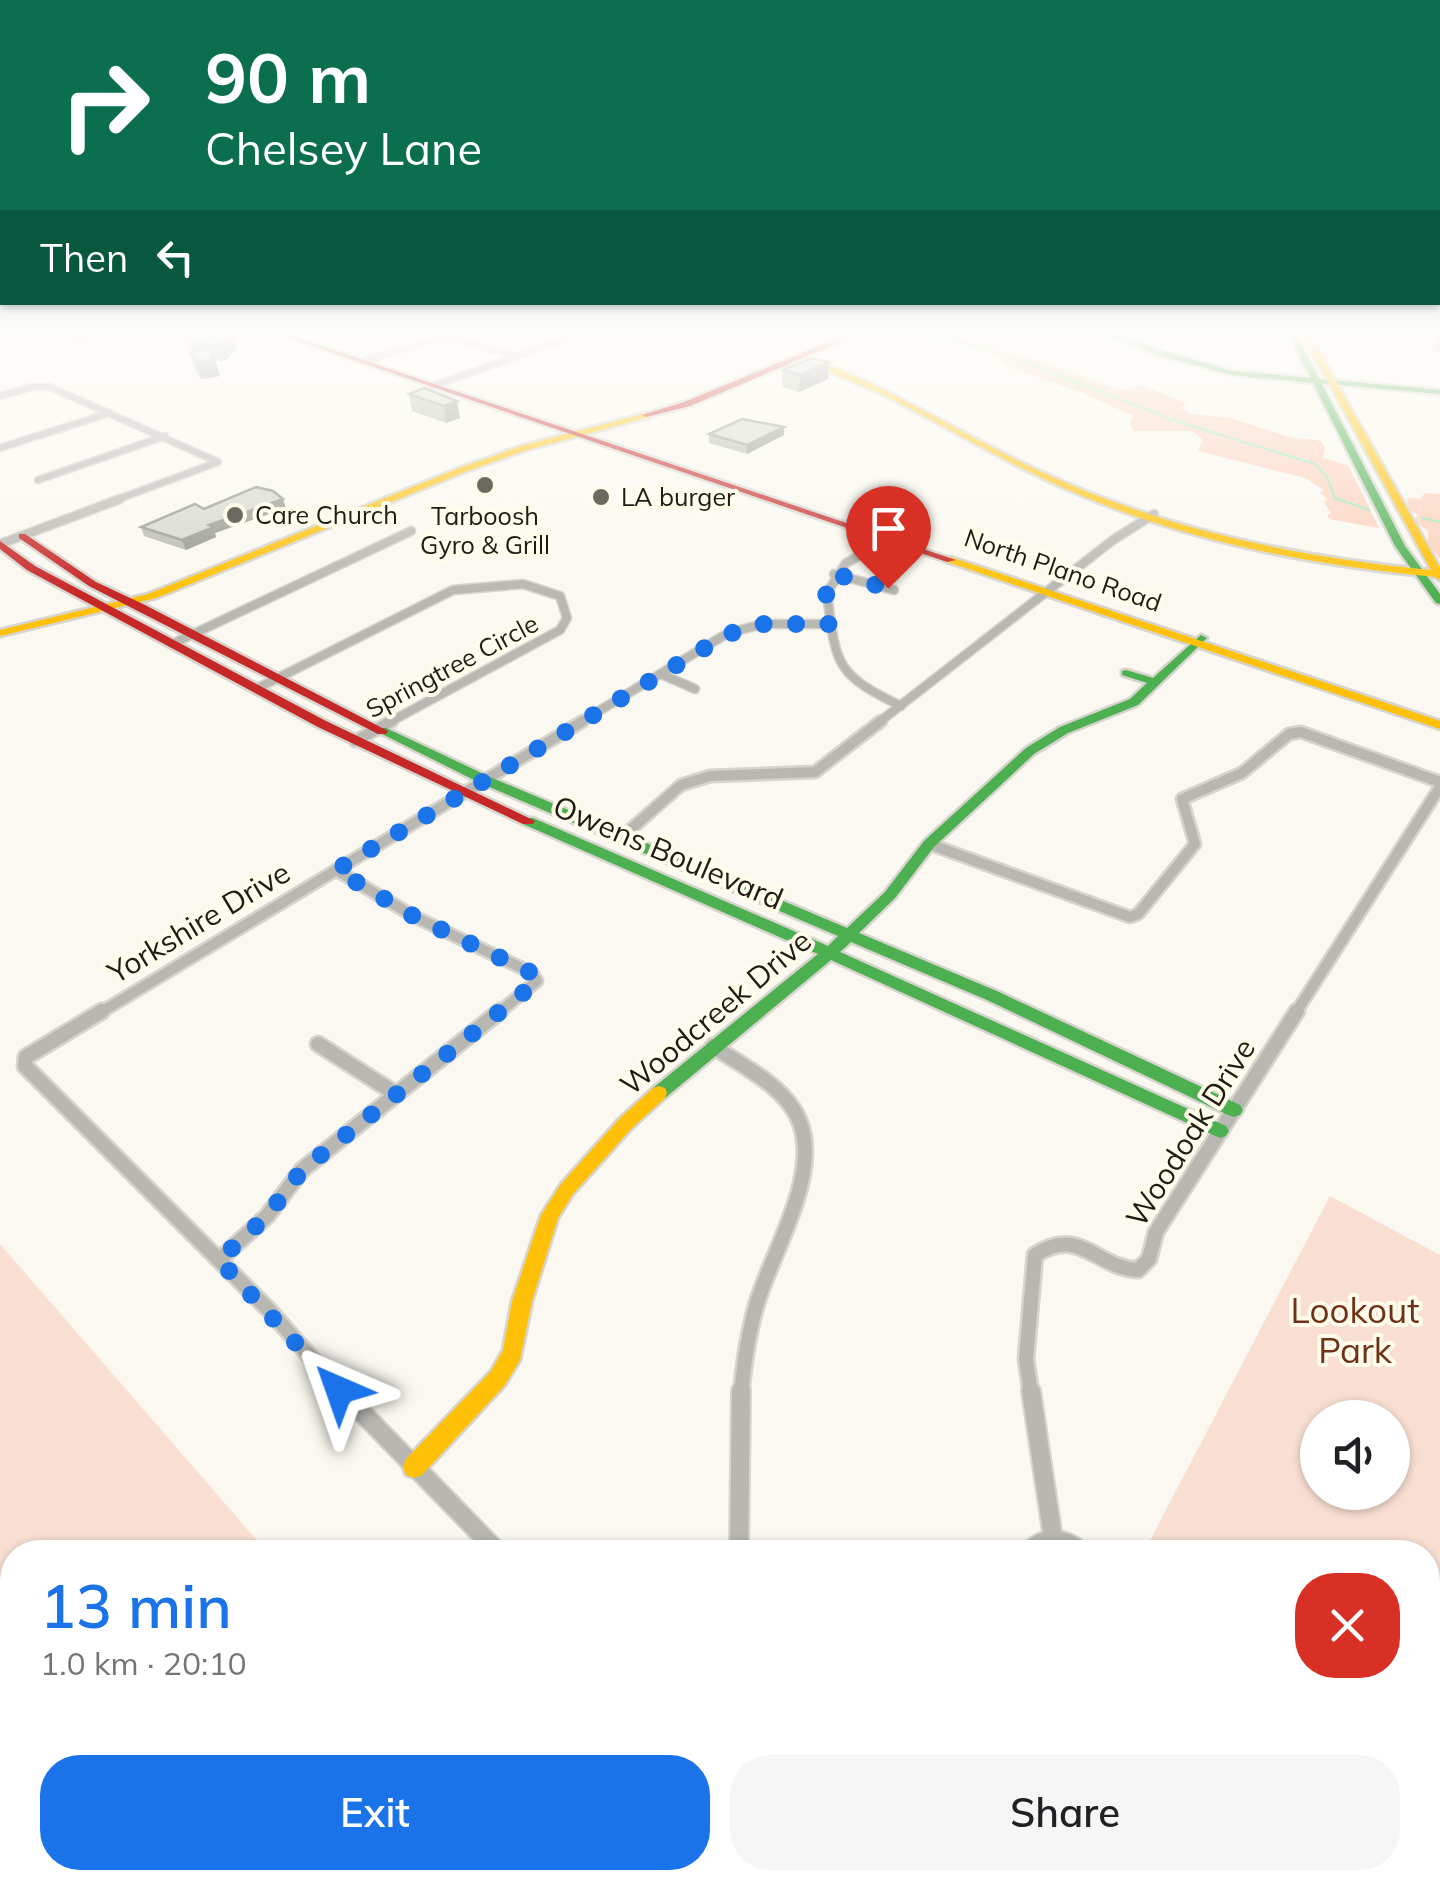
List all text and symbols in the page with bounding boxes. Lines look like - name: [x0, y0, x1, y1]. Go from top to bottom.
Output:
- text: 90 m: [205, 33, 371, 121]
- icon: right: [40, 40, 170, 170]
- text: Chelsey Lane: [205, 120, 482, 176]
- icon: left: [148, 230, 203, 285]
- text: Then: [40, 234, 128, 282]
- marker: Tarboosh Gyro & Grill: [474, 474, 496, 496]
- place label: LA burger: [621, 481, 735, 512]
- marker: LA burger: [590, 486, 612, 508]
- pin: [846, 486, 931, 589]
- place label: Care Church: [255, 499, 398, 530]
- place label: Tarboosh Gyro & Grill: [420, 500, 550, 560]
- icon: arrive: [861, 501, 916, 556]
- marker: Care Church: [224, 504, 246, 526]
- street label: North Plano Road: [960, 521, 1166, 618]
- street label: Springtree Circle: [360, 607, 543, 724]
- street label: Owens Boulevard: [548, 787, 789, 918]
- street label: Yorkshire Drive: [100, 853, 297, 992]
- street label: Woodcreek Drive: [612, 921, 819, 1103]
- street label: Woodoak Drive: [1117, 1031, 1263, 1234]
- park label: Lookout Park: [1291, 1288, 1419, 1372]
- position arrow: [287, 1338, 391, 1442]
- map controls: [1300, 1400, 1410, 1510]
- button: sound: [1300, 1400, 1410, 1510]
- text: 13 min: [40, 1568, 232, 1643]
- button: close: [1295, 1573, 1400, 1678]
- text: 1.0 km · 20:10: [40, 1643, 247, 1683]
- button: Exit: [40, 1755, 710, 1870]
- button: Share: [730, 1755, 1400, 1870]

